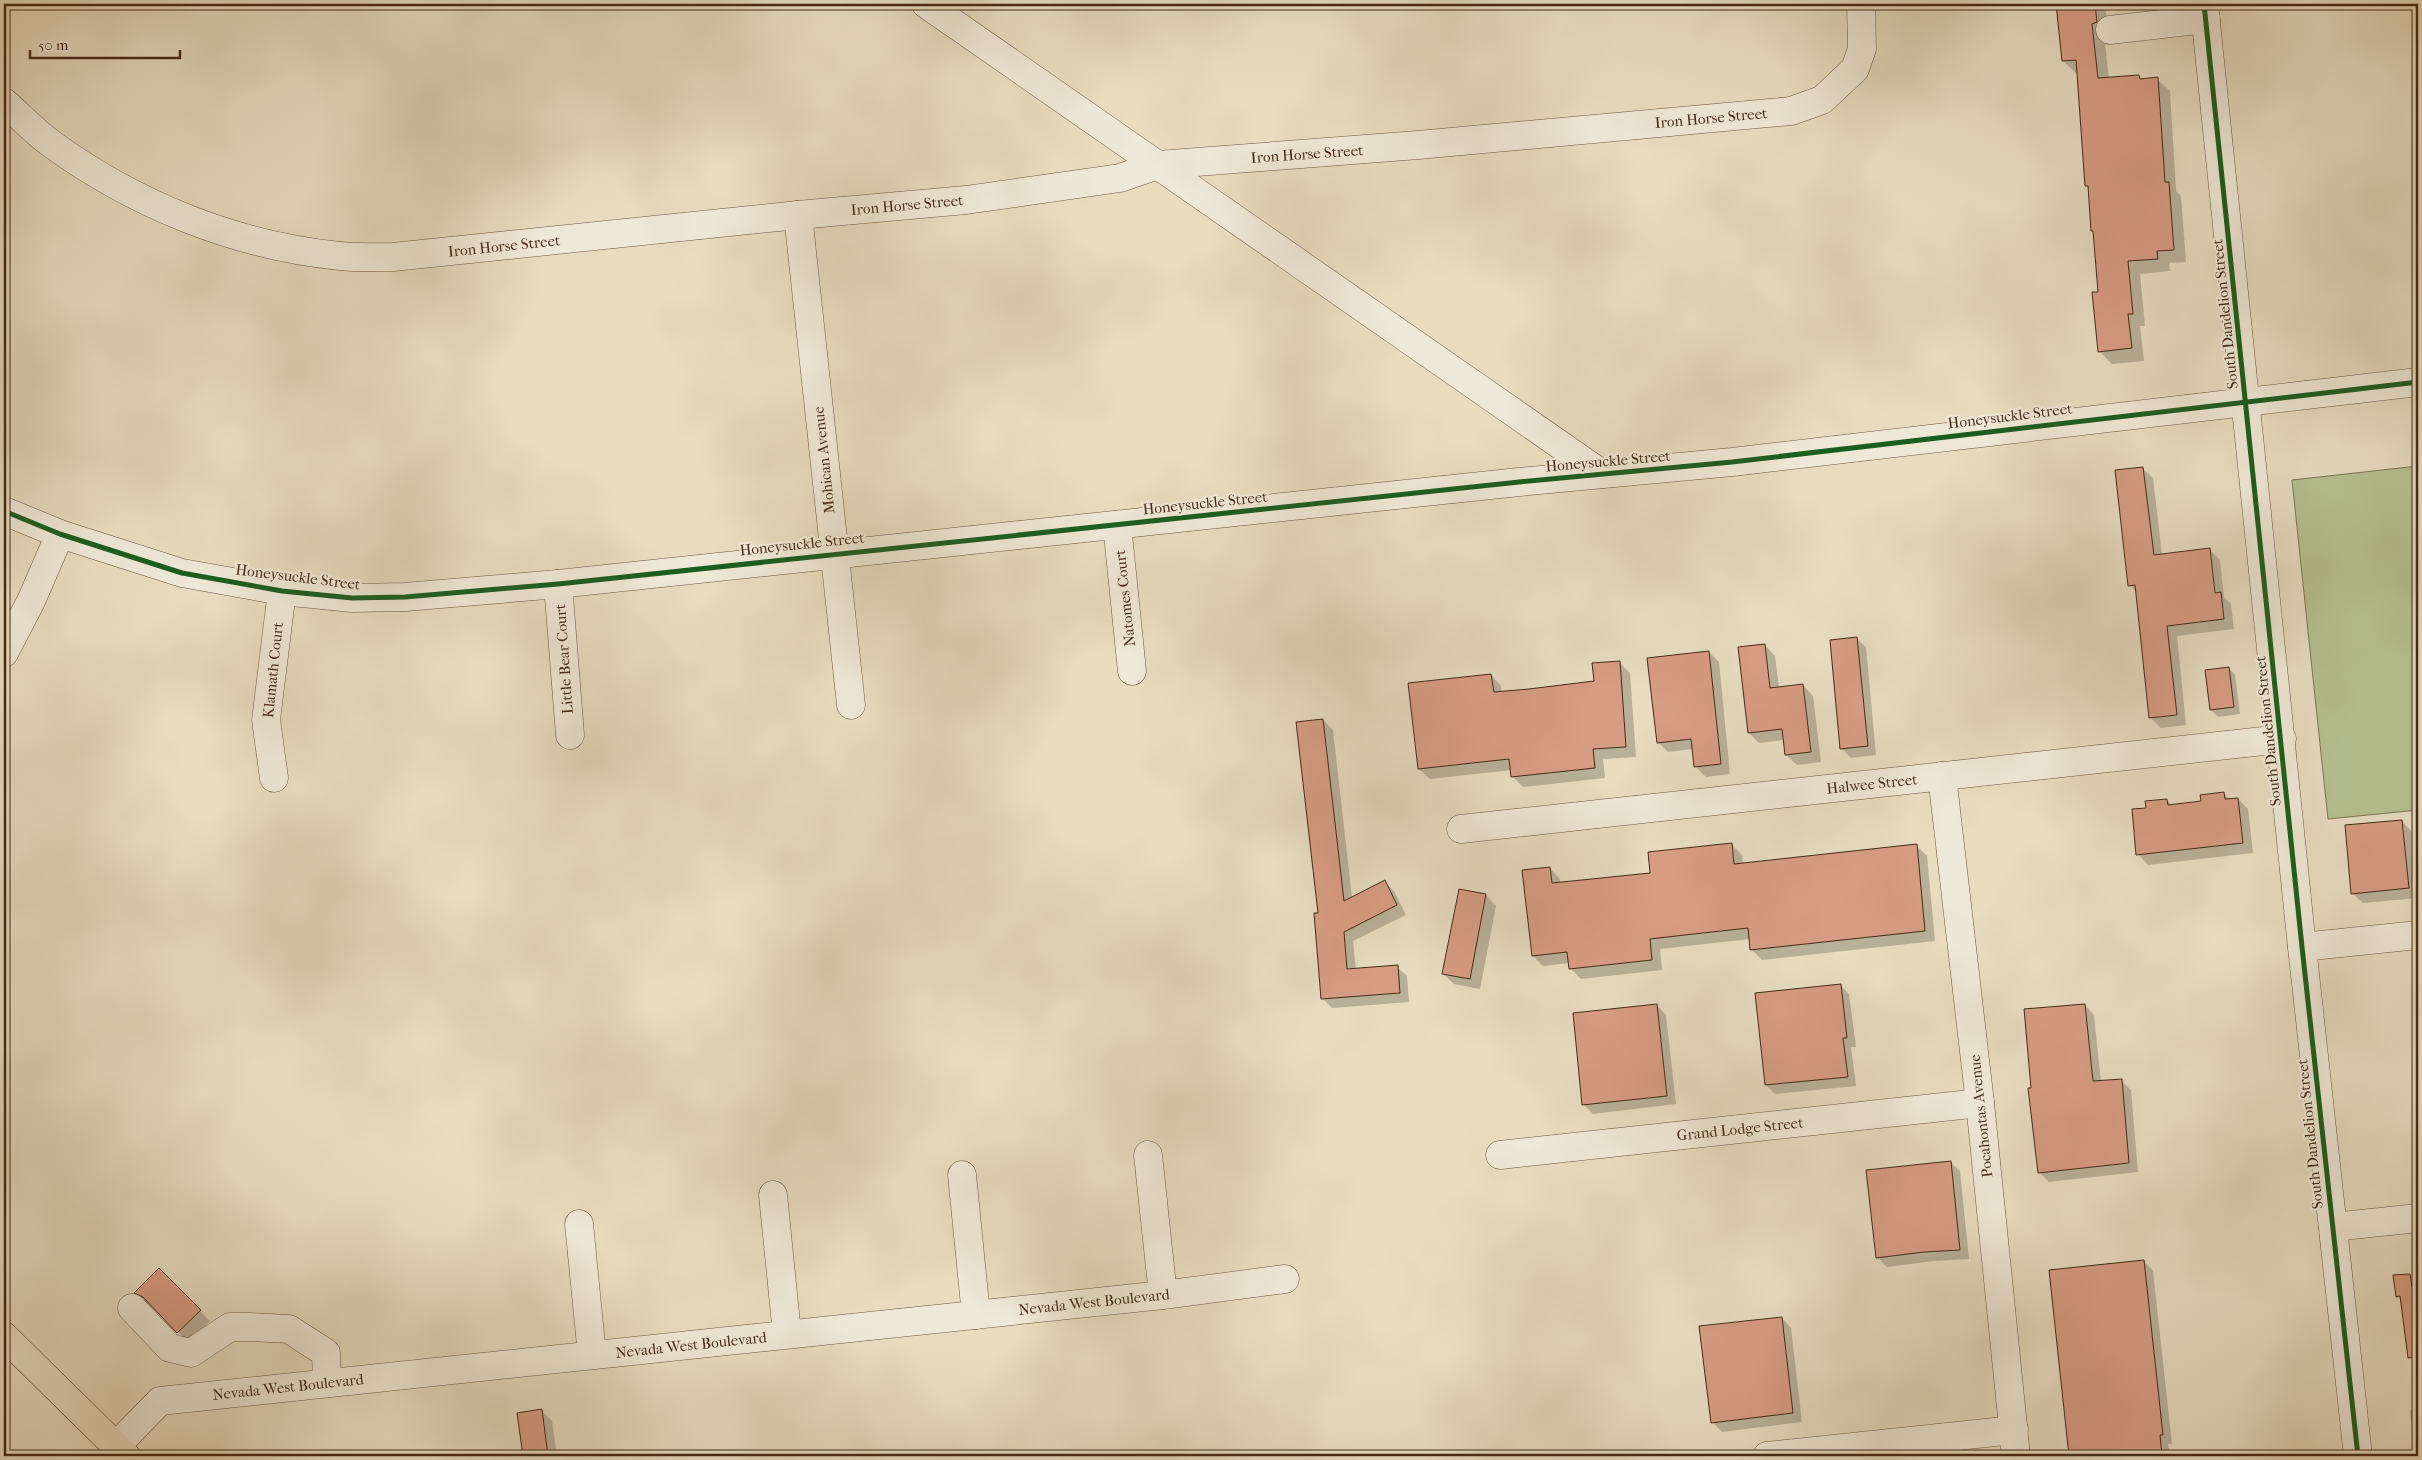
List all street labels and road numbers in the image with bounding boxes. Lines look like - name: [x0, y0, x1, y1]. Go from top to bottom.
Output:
- street label: Iron Horse Street: [1654, 104, 1769, 132]
- street label: Iron Horse Street: [1250, 141, 1365, 167]
- street label: Iron Horse Street: [850, 191, 965, 219]
- street label: Iron Horse Street: [447, 231, 562, 261]
- street label: South Dandelion Street: [2208, 237, 2242, 390]
- street label: Honeysuckle Street: [1947, 399, 2074, 433]
- street label: Mohican Avenue: [809, 405, 839, 514]
- street label: Honeysuckle Street: [1545, 447, 1672, 475]
- street label: Honeysuckle Street: [1142, 487, 1269, 519]
- street label: Honeysuckle Street: [739, 528, 866, 560]
- street label: Natomes Court: [1111, 548, 1139, 647]
- street label: Honeysuckle Street: [235, 560, 362, 594]
- street label: Little Bear Court: [551, 603, 577, 715]
- street label: Klamath Court: [259, 621, 287, 719]
- street label: South Dandelion Street: [2251, 654, 2285, 807]
- street label: Halwee Street: [1826, 770, 1919, 798]
- street label: Pocahontas Avenue: [1966, 1053, 1996, 1179]
- street label: South Dandelion Street: [2293, 1057, 2327, 1210]
- street label: Grand Lodge Street: [1676, 1113, 1805, 1145]
- street label: Nevada West Boulevard: [1018, 1285, 1171, 1319]
- street label: Nevada West Boulevard: [615, 1328, 768, 1362]
- street label: Nevada West Boulevard: [212, 1370, 365, 1404]

